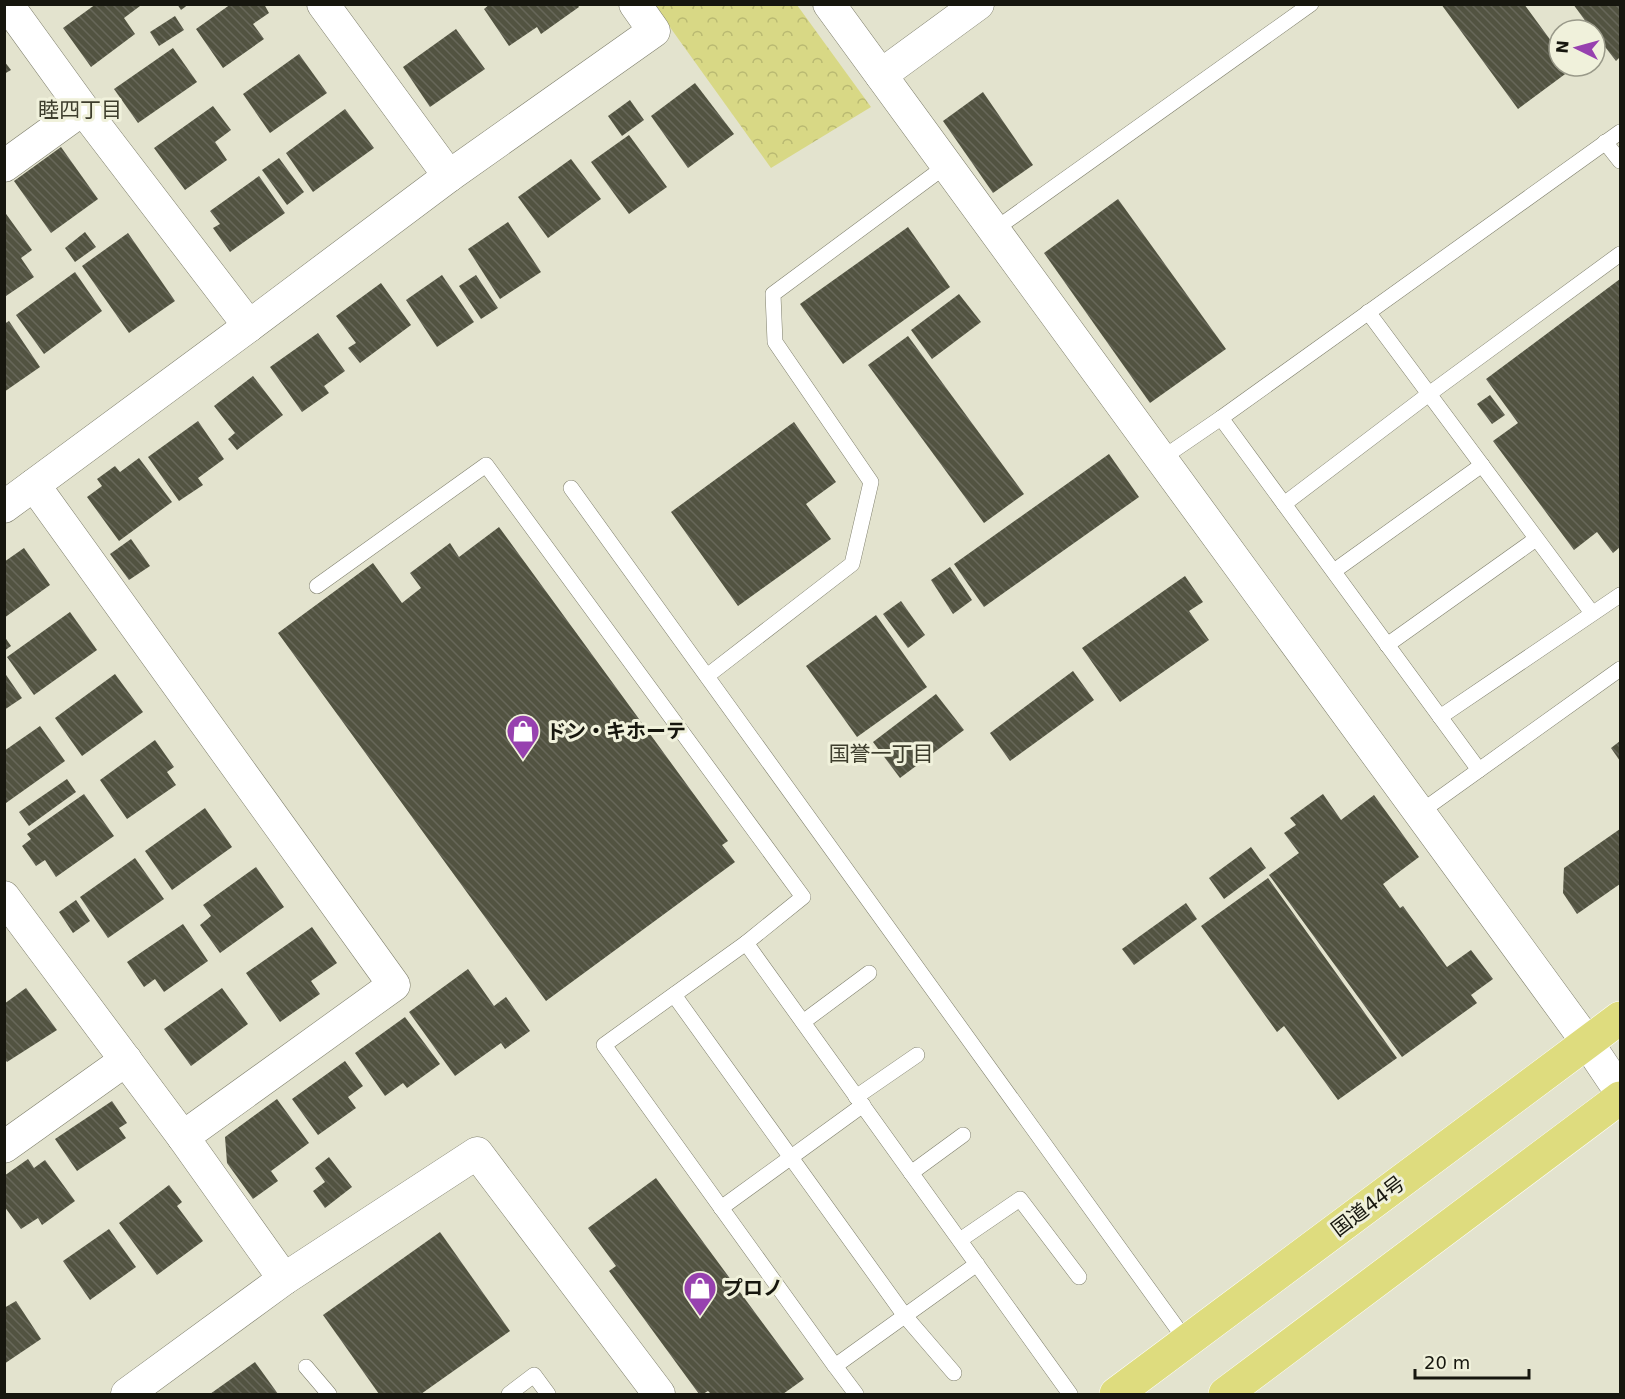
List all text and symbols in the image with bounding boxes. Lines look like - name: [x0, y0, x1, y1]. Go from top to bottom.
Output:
- north arrow: [1547, 18, 1607, 78]
- text: N: [1553, 39, 1573, 54]
- district label: 睦四丁目: [38, 98, 122, 122]
- shop icon: ドン・キホーテ: [505, 713, 541, 760]
- place label: ドン・キホーテ: [546, 719, 686, 743]
- district label: 国誉一丁目: [829, 742, 934, 766]
- street label: 国道44号: [1327, 1171, 1409, 1241]
- shop icon: プロノ: [682, 1270, 718, 1317]
- place label: プロノ: [723, 1276, 783, 1300]
- scale bar: [1415, 1342, 1529, 1380]
- text: 20 m: [1424, 1352, 1470, 1373]

